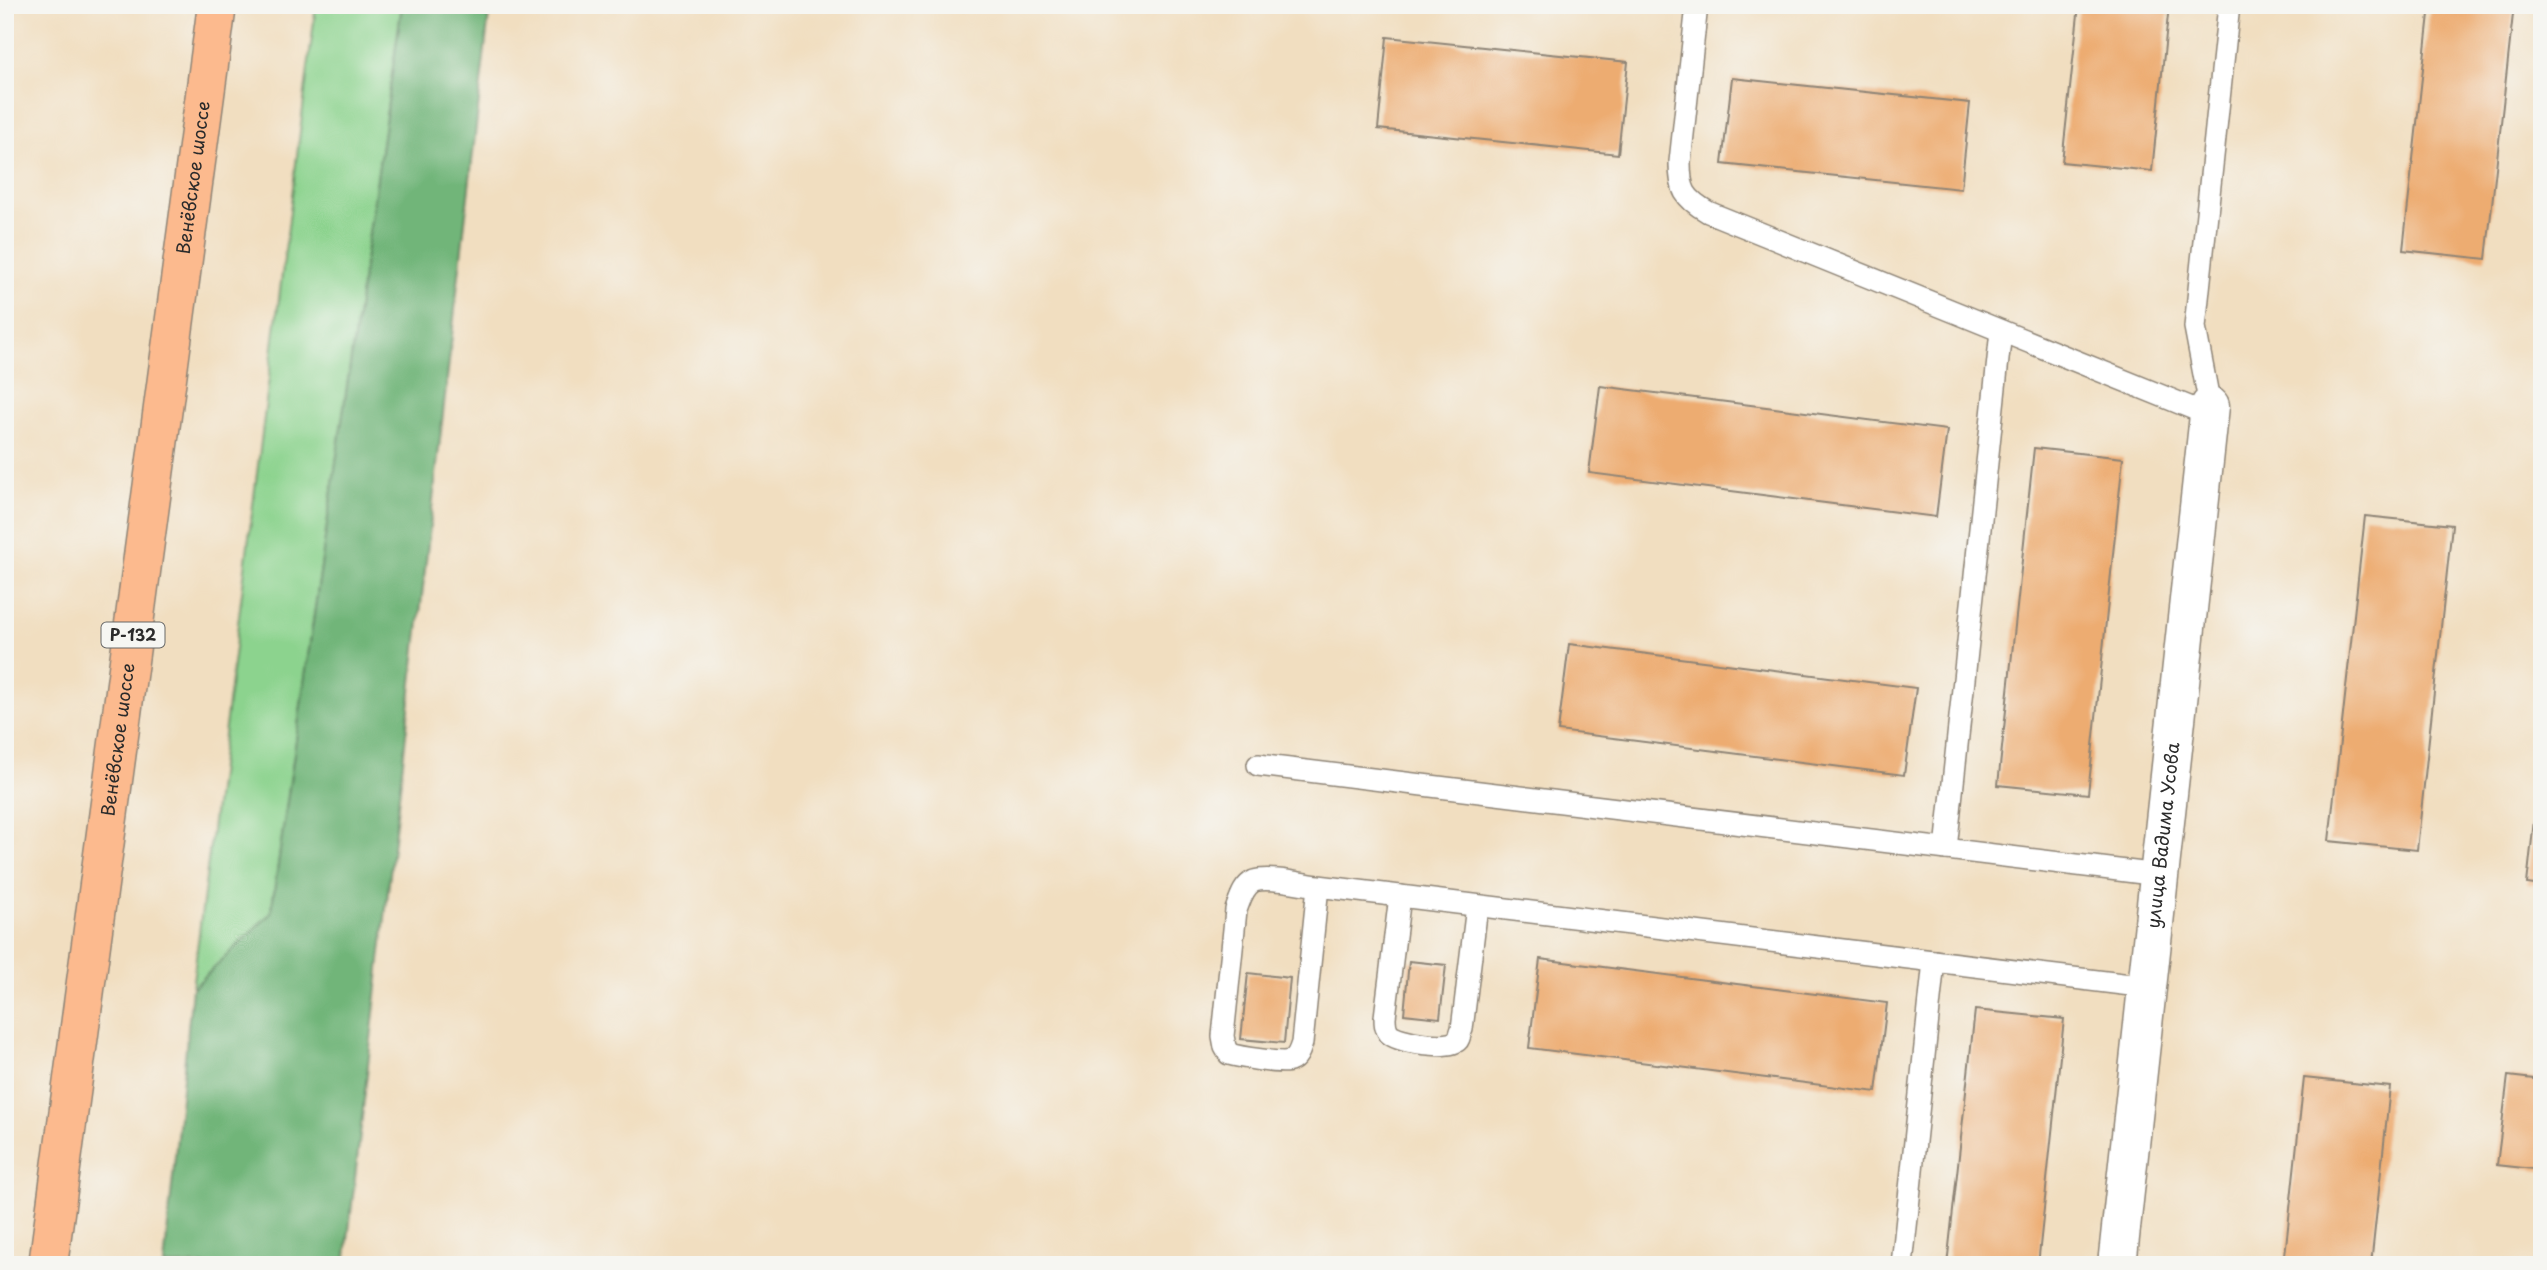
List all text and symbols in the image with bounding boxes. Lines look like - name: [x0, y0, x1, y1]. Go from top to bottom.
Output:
- street label: Венёвское шоссе: [169, 99, 216, 256]
- road number: Р-132: [102, 622, 164, 648]
- street label: Венёвское шоссе: [93, 661, 141, 818]
- street label: улица Вадима Усова: [2139, 740, 2186, 930]

